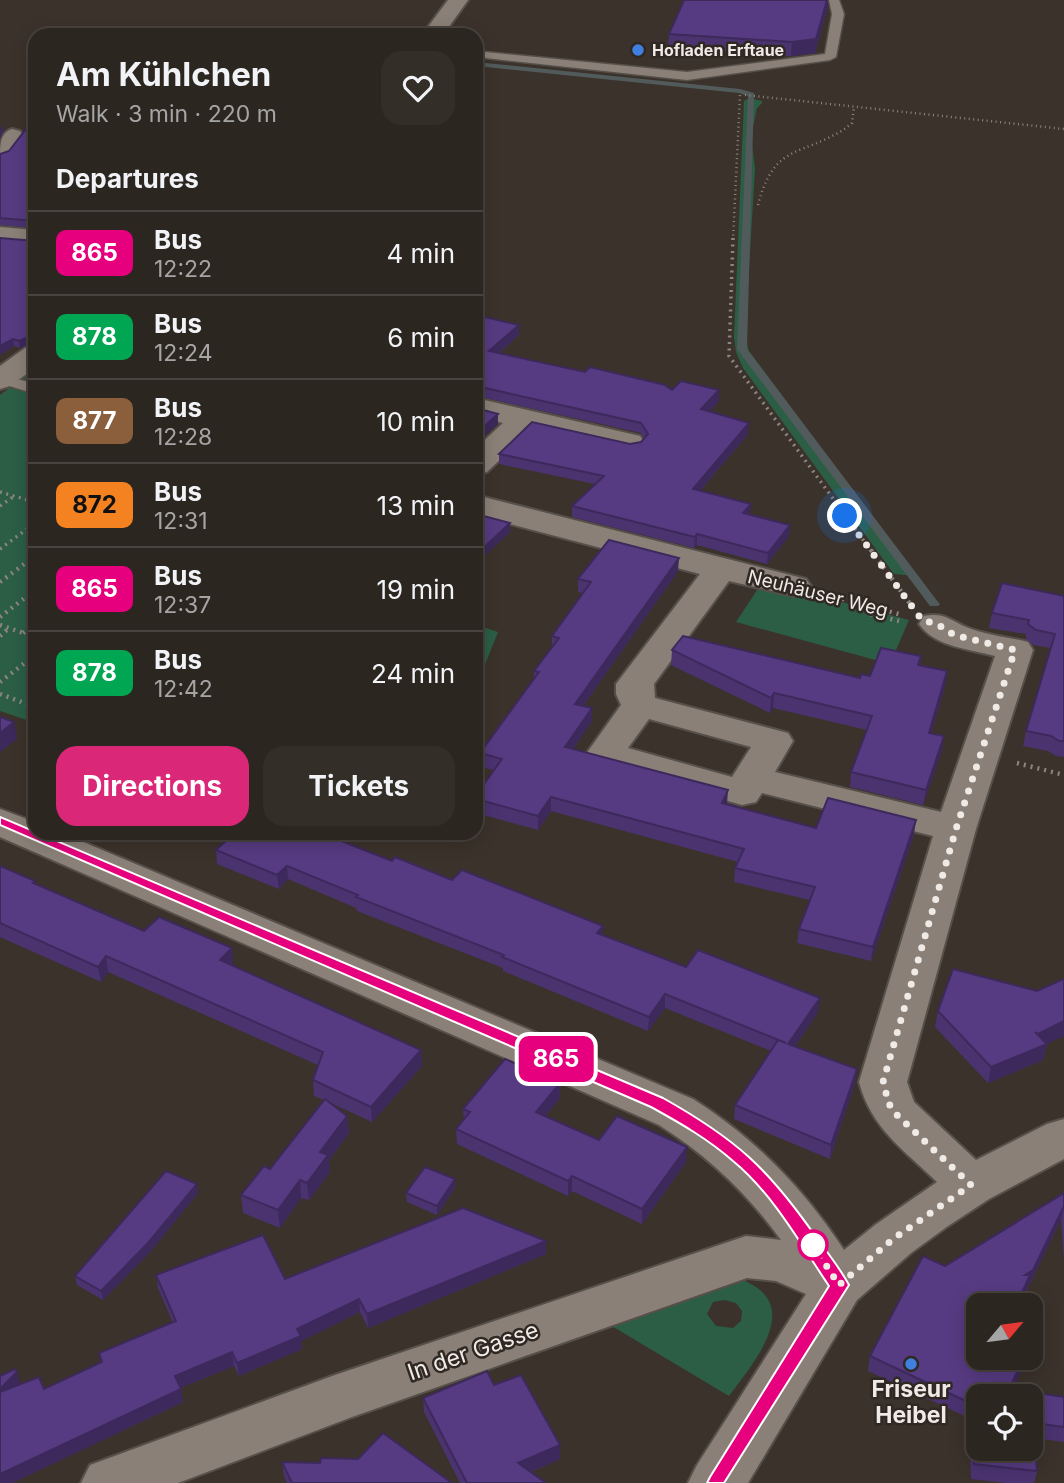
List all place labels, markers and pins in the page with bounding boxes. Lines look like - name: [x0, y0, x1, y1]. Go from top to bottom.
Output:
- place label: Hofladen Erftaue: [652, 40, 784, 60]
- marker: Hofladen Erftaue: [630, 42, 646, 58]
- unlabelled marker: [798, 1230, 828, 1260]
- marker: Friseur Heibel: [903, 1356, 919, 1372]
- place label: Friseur Heibel: [871, 1375, 951, 1429]

